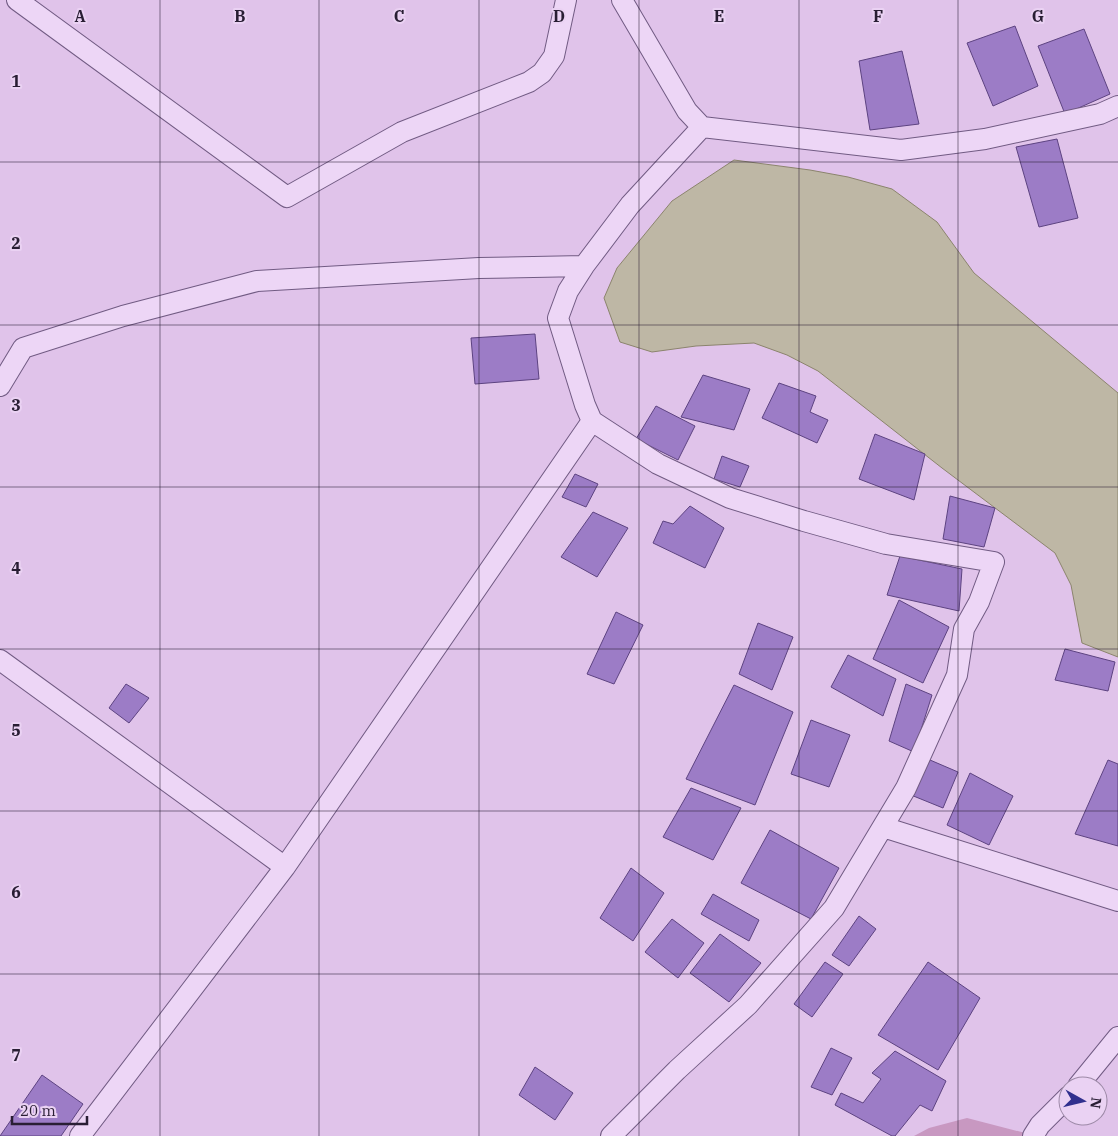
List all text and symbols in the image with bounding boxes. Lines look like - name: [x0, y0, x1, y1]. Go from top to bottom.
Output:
- text: A: [74, 6, 86, 26]
- text: B: [234, 6, 246, 26]
- text: C: [394, 6, 404, 26]
- text: D: [553, 6, 565, 26]
- text: E: [714, 6, 724, 26]
- text: F: [873, 6, 883, 26]
- text: G: [1032, 6, 1044, 26]
- text: 1: [11, 71, 21, 91]
- text: 2: [11, 233, 21, 253]
- text: 3: [11, 395, 21, 415]
- text: 4: [11, 558, 21, 578]
- text: 5: [11, 720, 21, 740]
- text: 6: [11, 882, 21, 902]
- text: 7: [11, 1045, 21, 1065]
- north arrow: [1058, 1076, 1108, 1126]
- scale bar: [12, 1094, 88, 1126]
- text: N: [1086, 1096, 1106, 1110]
- text: 20 m: [20, 1101, 56, 1120]

